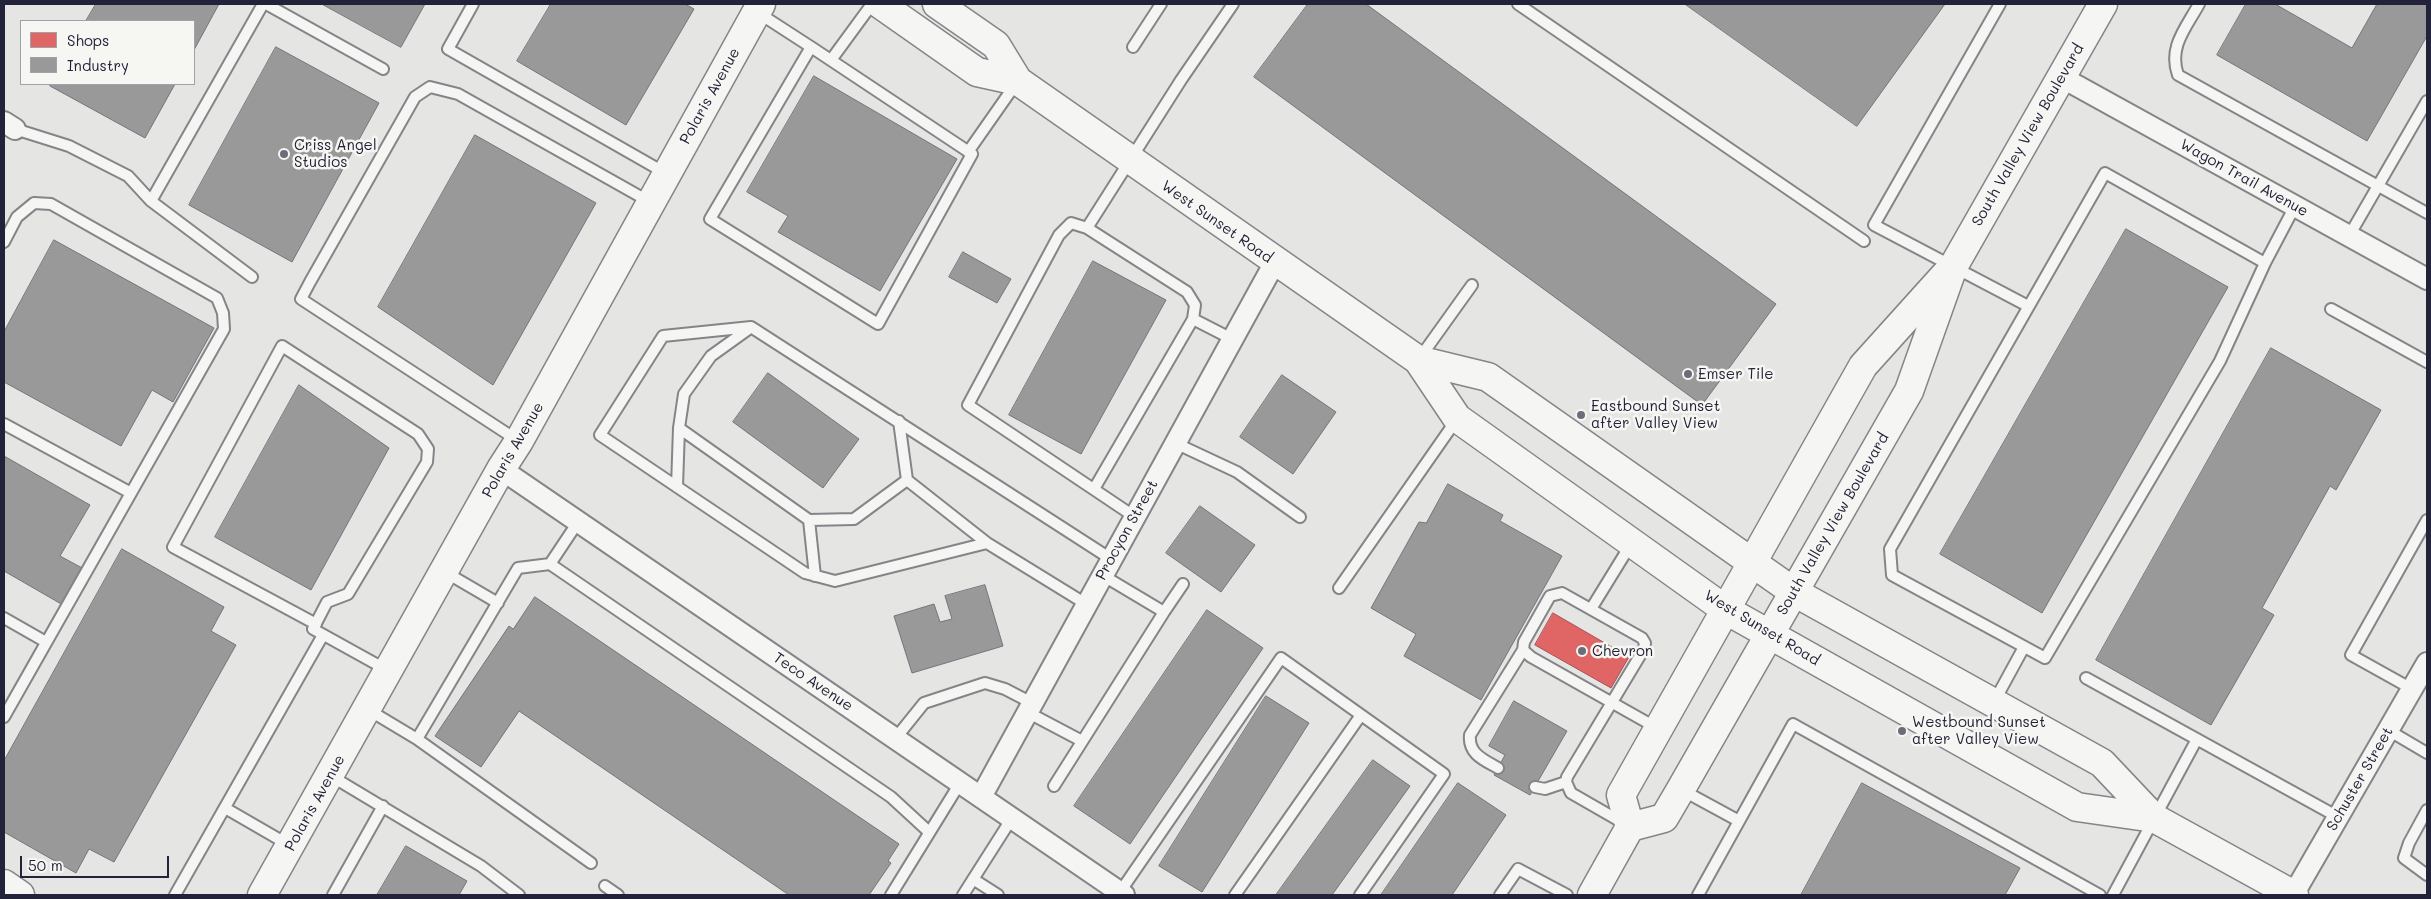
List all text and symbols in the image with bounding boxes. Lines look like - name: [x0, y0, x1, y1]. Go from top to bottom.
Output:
- legend: [20, 20, 195, 85]
- text: Shops: [67, 30, 109, 50]
- street label: South Valley View Boulevard: [1968, 41, 2088, 229]
- street label: Polaris Avenue: [676, 45, 744, 147]
- text: Industry: [67, 55, 129, 75]
- street label: Wagon Trail Avenue: [2177, 135, 2311, 221]
- place label: Criss Angel Studios: [294, 136, 377, 171]
- marker: Criss Angel Studios: [278, 148, 290, 160]
- street label: West Sunset Road: [1158, 177, 1276, 267]
- place label: Emser Tile: [1698, 365, 1773, 383]
- marker: Emser Tile: [1682, 368, 1694, 380]
- place label: Eastbound Sunset after Valley View: [1591, 397, 1720, 432]
- street label: Polaris Avenue: [478, 399, 548, 501]
- marker: Eastbound Sunset after Valley View: [1575, 409, 1587, 421]
- street label: South Valley View Boulevard: [1773, 430, 1893, 618]
- street label: Procyon Street: [1092, 477, 1162, 583]
- street label: West Sunset Road: [1701, 586, 1823, 670]
- place label: Chevron: [1592, 642, 1653, 660]
- marker: Chevron: [1576, 645, 1588, 657]
- street label: Teco Avenue: [770, 649, 856, 715]
- place label: Westbound Sunset after Valley View: [1912, 713, 2046, 748]
- street label: Schuster Street: [2323, 724, 2397, 834]
- marker: Westbound Sunset after Valley View: [1896, 725, 1908, 737]
- street label: Polaris Avenue: [281, 752, 349, 854]
- scale bar: [22, 846, 171, 878]
- text: 50 m: [28, 855, 63, 875]

